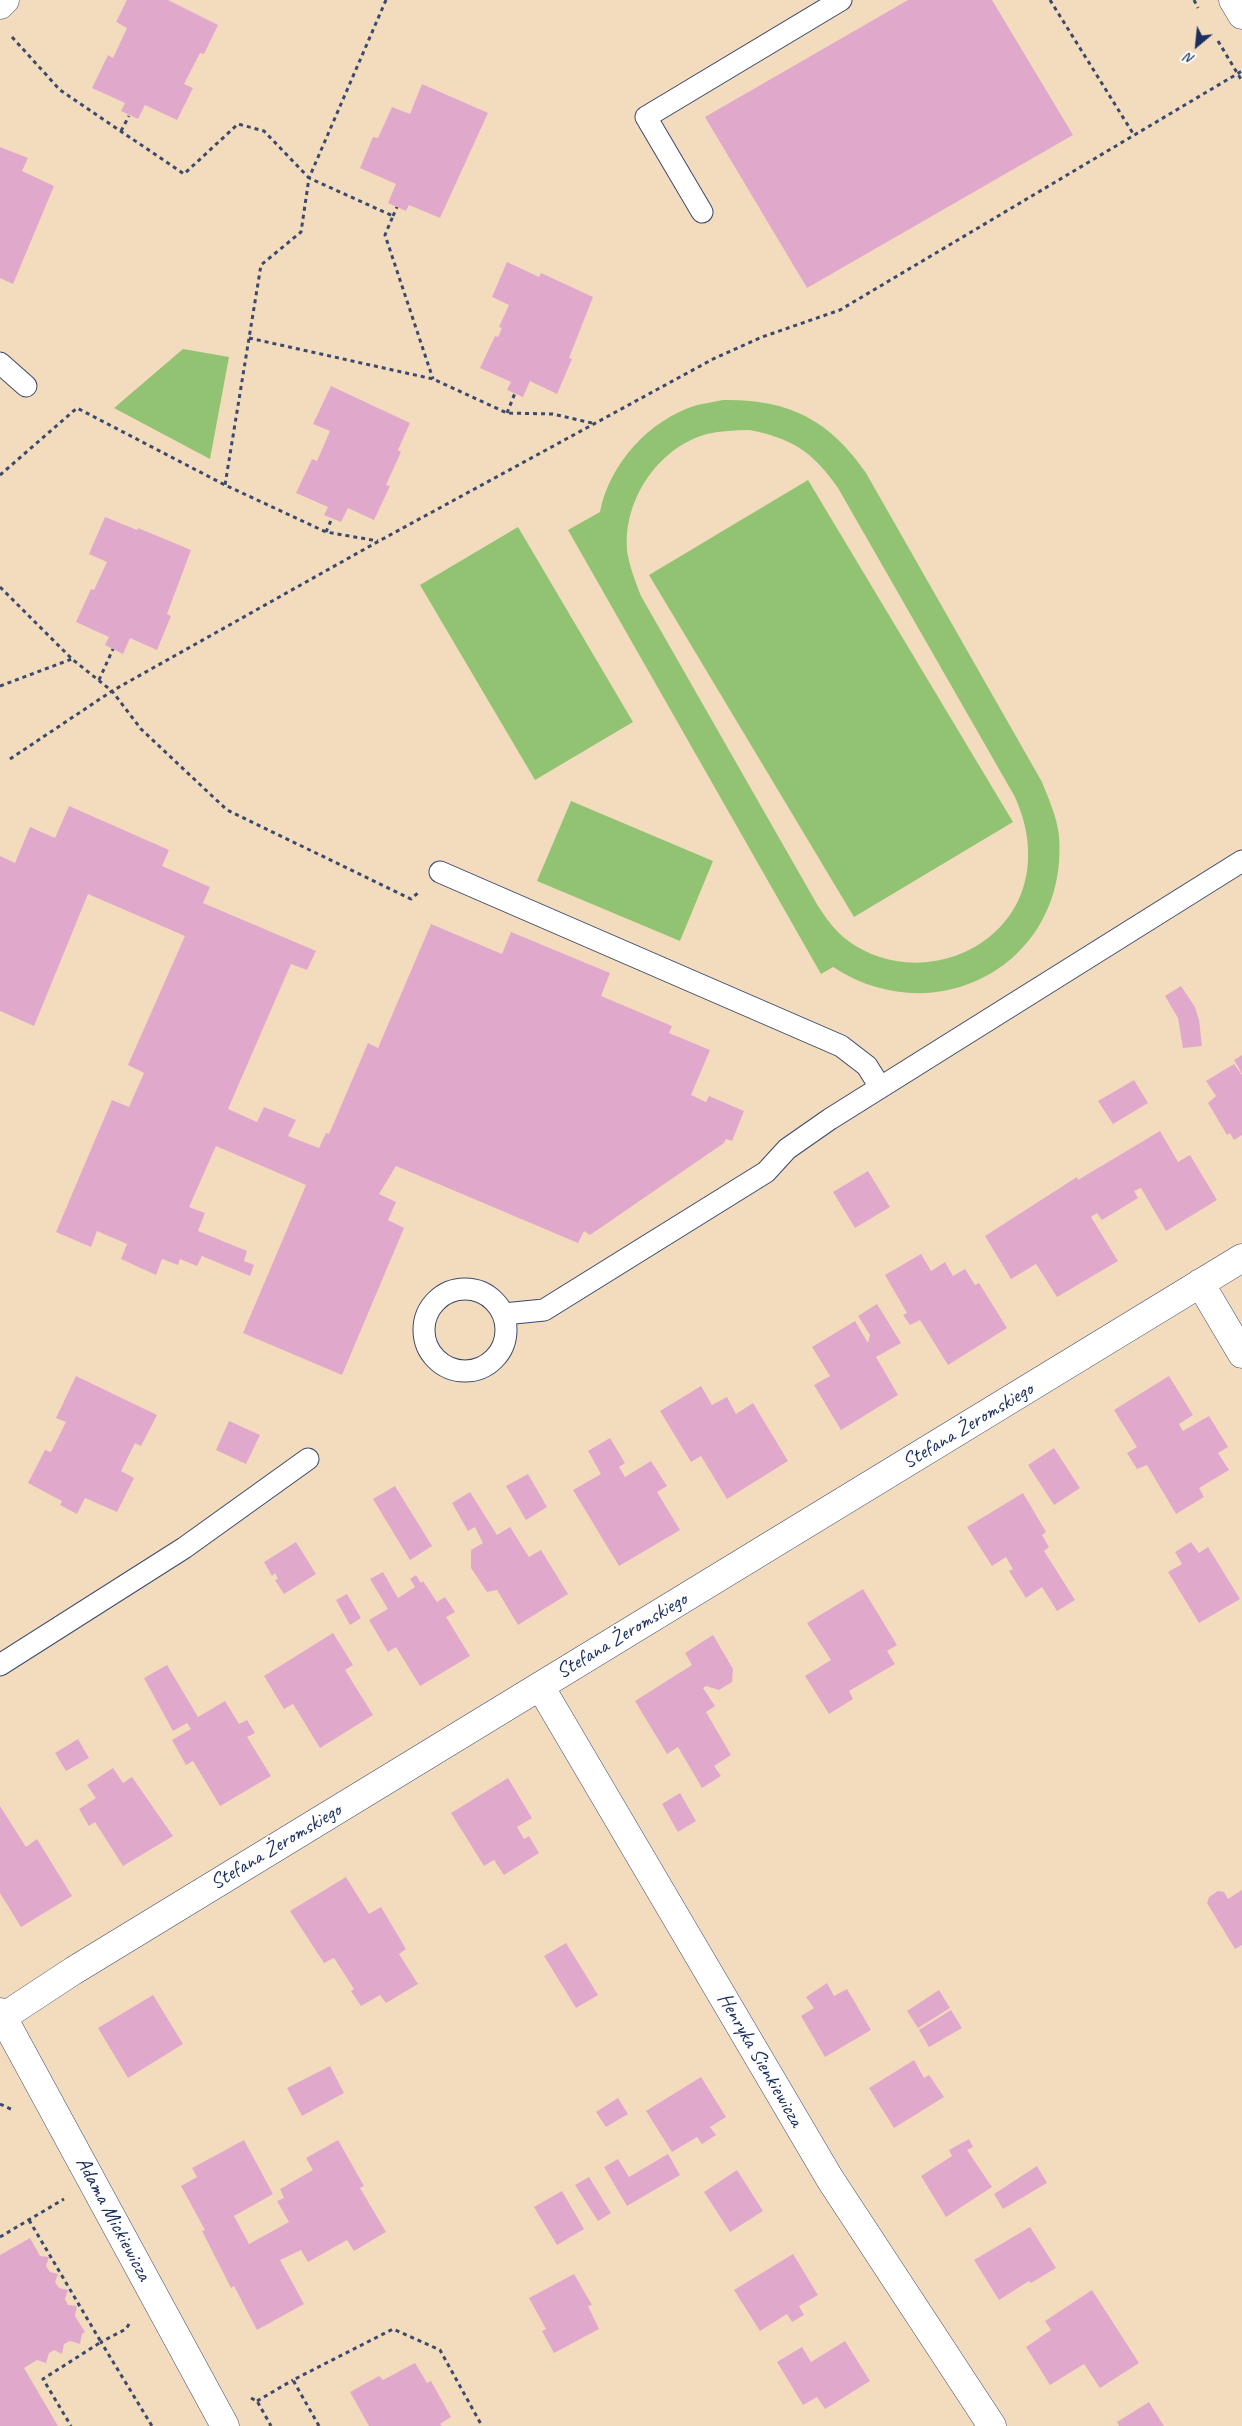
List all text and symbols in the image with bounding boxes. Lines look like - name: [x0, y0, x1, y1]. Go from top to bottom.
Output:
- north arrow: [1172, 20, 1222, 70]
- text: N: [1182, 49, 1198, 68]
- street label: Stefana Żeromskiego: [898, 1377, 1038, 1475]
- street label: Stefana Żeromskiego: [552, 1587, 692, 1685]
- street label: Stefana Żeromskiego: [206, 1798, 346, 1896]
- street label: Henryka Sienkiewicza: [711, 1988, 809, 2132]
- street label: Adama Mickiewicza: [70, 2153, 156, 2285]

